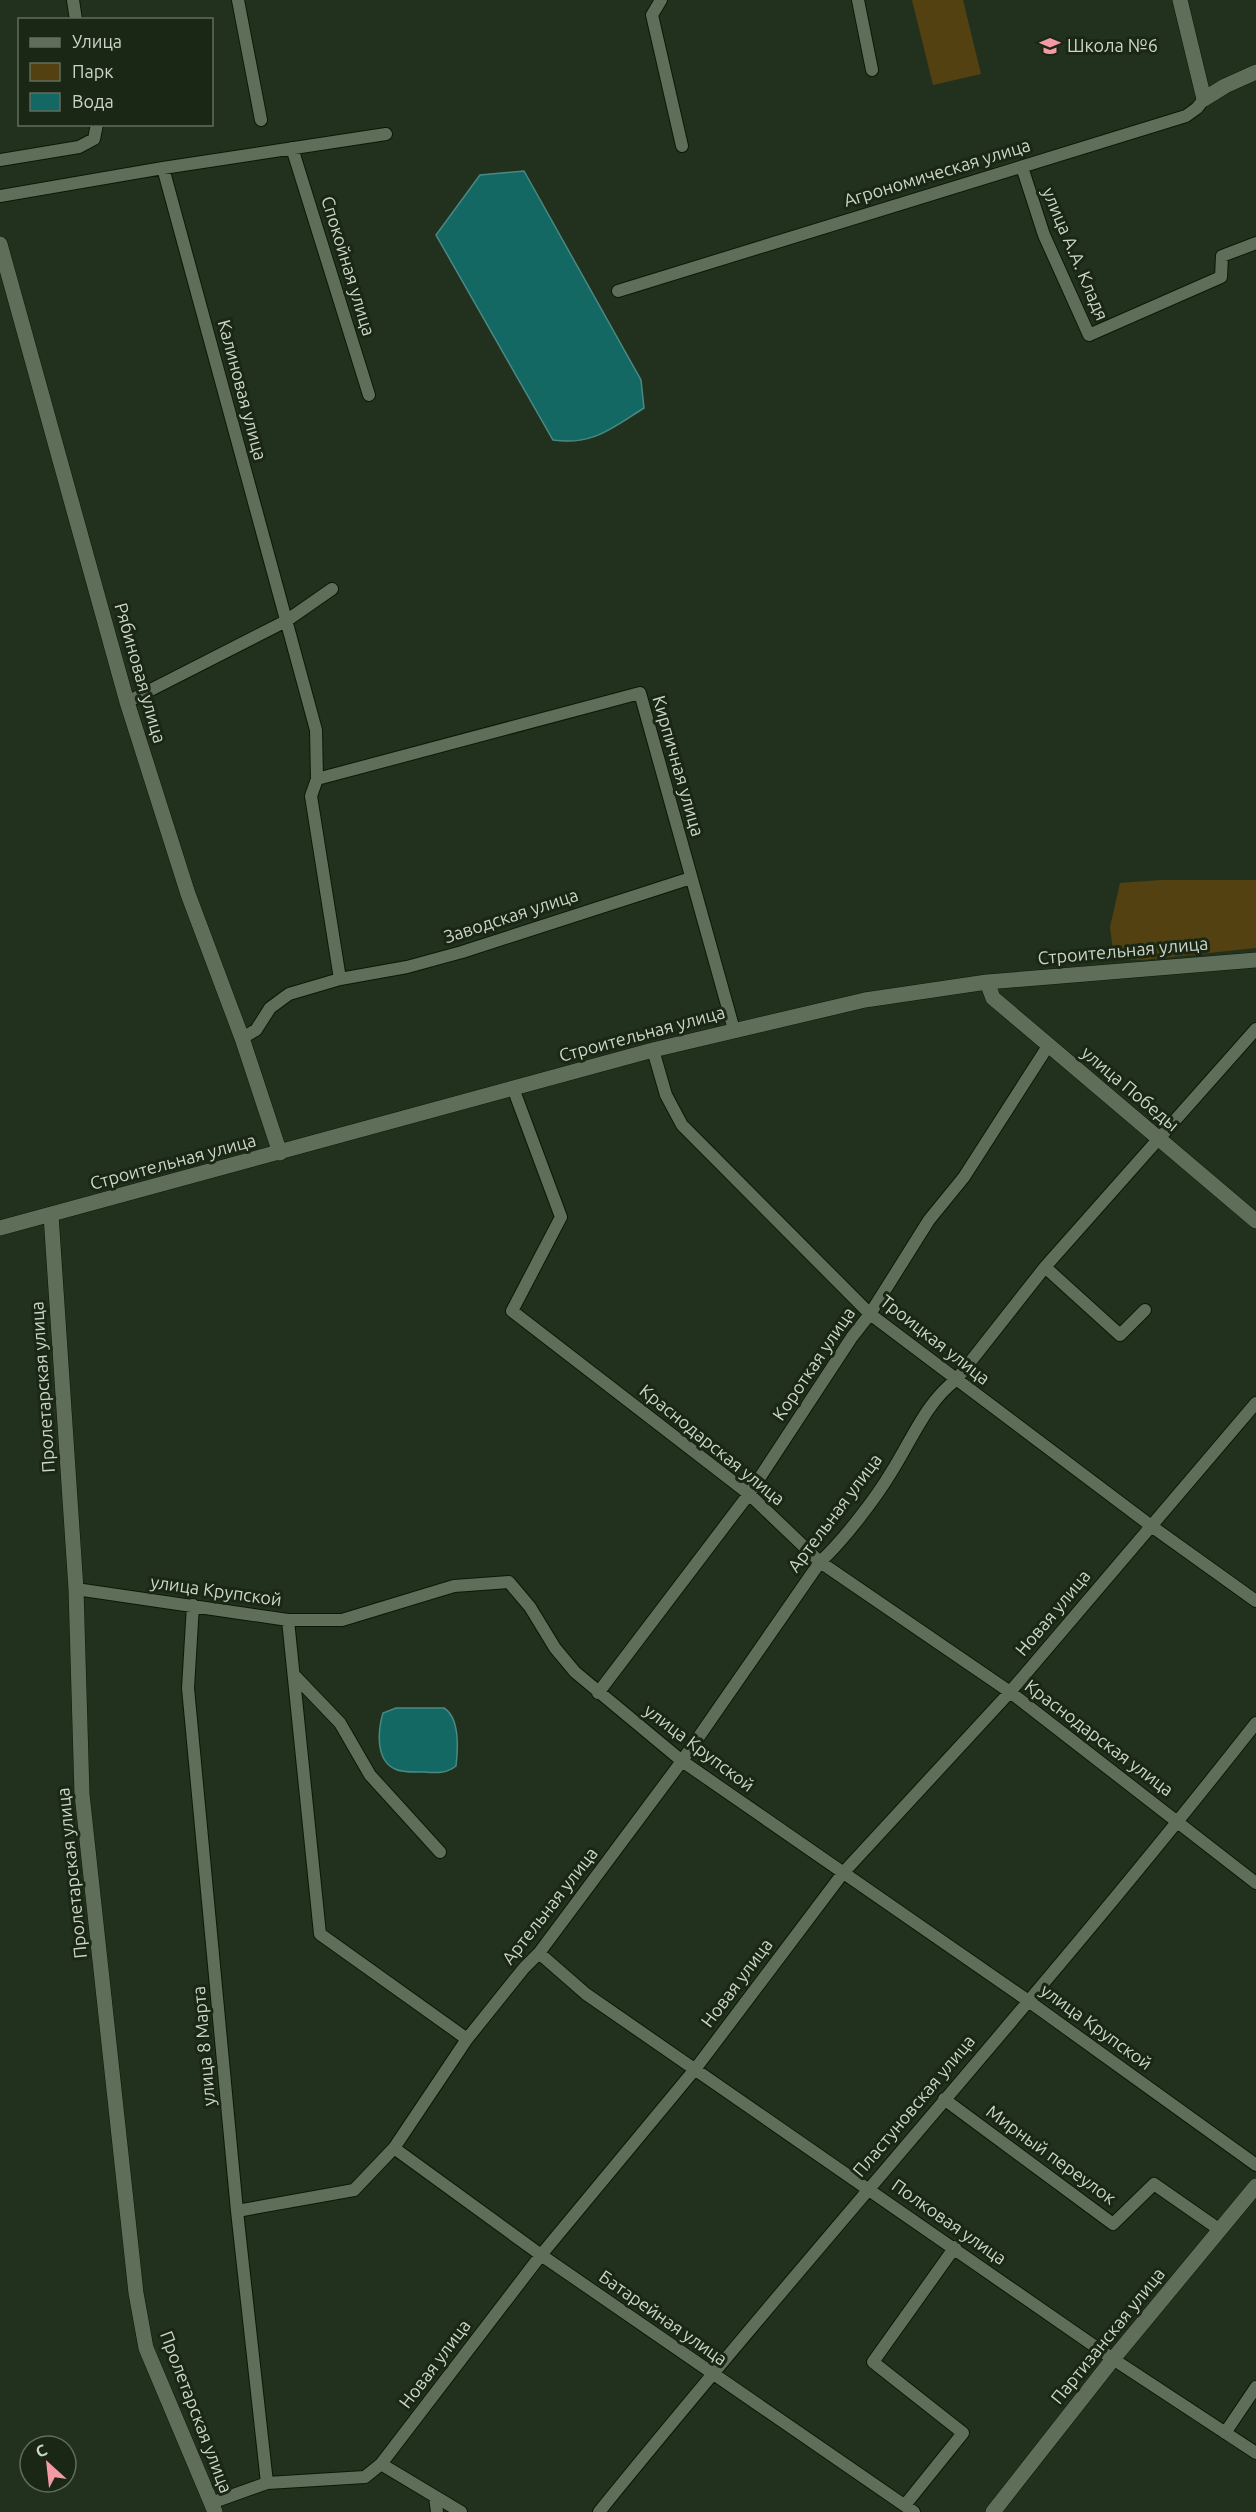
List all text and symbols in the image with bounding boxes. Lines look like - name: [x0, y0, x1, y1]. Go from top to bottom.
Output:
- legend: [18, 18, 213, 126]
- text: Улица: [72, 31, 122, 51]
- school or university icon: Школа №6: [1038, 34, 1062, 58]
- place label: Школа №6: [1067, 35, 1158, 55]
- text: Парк: [72, 61, 113, 81]
- text: Вода: [72, 91, 114, 111]
- street label: Агрономическая улица: [841, 134, 1032, 210]
- street label: улица А.А. Кладя: [1039, 184, 1113, 323]
- street label: Спокойная улица: [318, 194, 380, 338]
- street label: Калиновая улица: [215, 317, 271, 462]
- street label: Рябиновая улица: [111, 600, 171, 745]
- street label: Кирпичная улица: [649, 693, 709, 838]
- street label: Заводская улица: [441, 884, 581, 946]
- street label: Строительная улица: [1037, 933, 1209, 967]
- street label: Строительная улица: [557, 1001, 727, 1065]
- street label: улица Победы: [1078, 1042, 1183, 1135]
- street label: Строительная улица: [88, 1129, 258, 1193]
- street label: Троицкая улица: [877, 1290, 994, 1388]
- street label: Пролетарская улица: [26, 1301, 58, 1473]
- street label: Короткая улица: [768, 1303, 858, 1424]
- street label: Краснодарская улица: [636, 1380, 789, 1509]
- street label: Артельная улица: [783, 1449, 885, 1575]
- street label: Новая улица: [1011, 1566, 1094, 1659]
- street label: улица Крупской: [149, 1571, 283, 1609]
- street label: Краснодарская улица: [1022, 1675, 1178, 1799]
- street label: улица Крупской: [641, 1699, 758, 1795]
- street label: Пролетарская улица: [52, 1787, 90, 1960]
- street label: Артельная улица: [497, 1843, 601, 1968]
- street label: Новая улица: [697, 1934, 776, 2030]
- street label: улица Крупской: [1037, 1979, 1156, 2073]
- street label: улица 8 Марта: [188, 1985, 218, 2107]
- street label: Пластуновская улица: [848, 2030, 978, 2180]
- street label: Мирный переулок: [983, 2101, 1120, 2208]
- street label: Полковая улица: [888, 2174, 1011, 2268]
- street label: Партизанская улица: [1046, 2263, 1168, 2407]
- street label: Батарейная улица: [596, 2266, 731, 2369]
- street label: Новая улица: [395, 2315, 474, 2411]
- street label: Пролетарская улица: [157, 2328, 237, 2495]
- north arrow: [18, 2434, 78, 2494]
- text: С: [33, 2440, 50, 2461]

